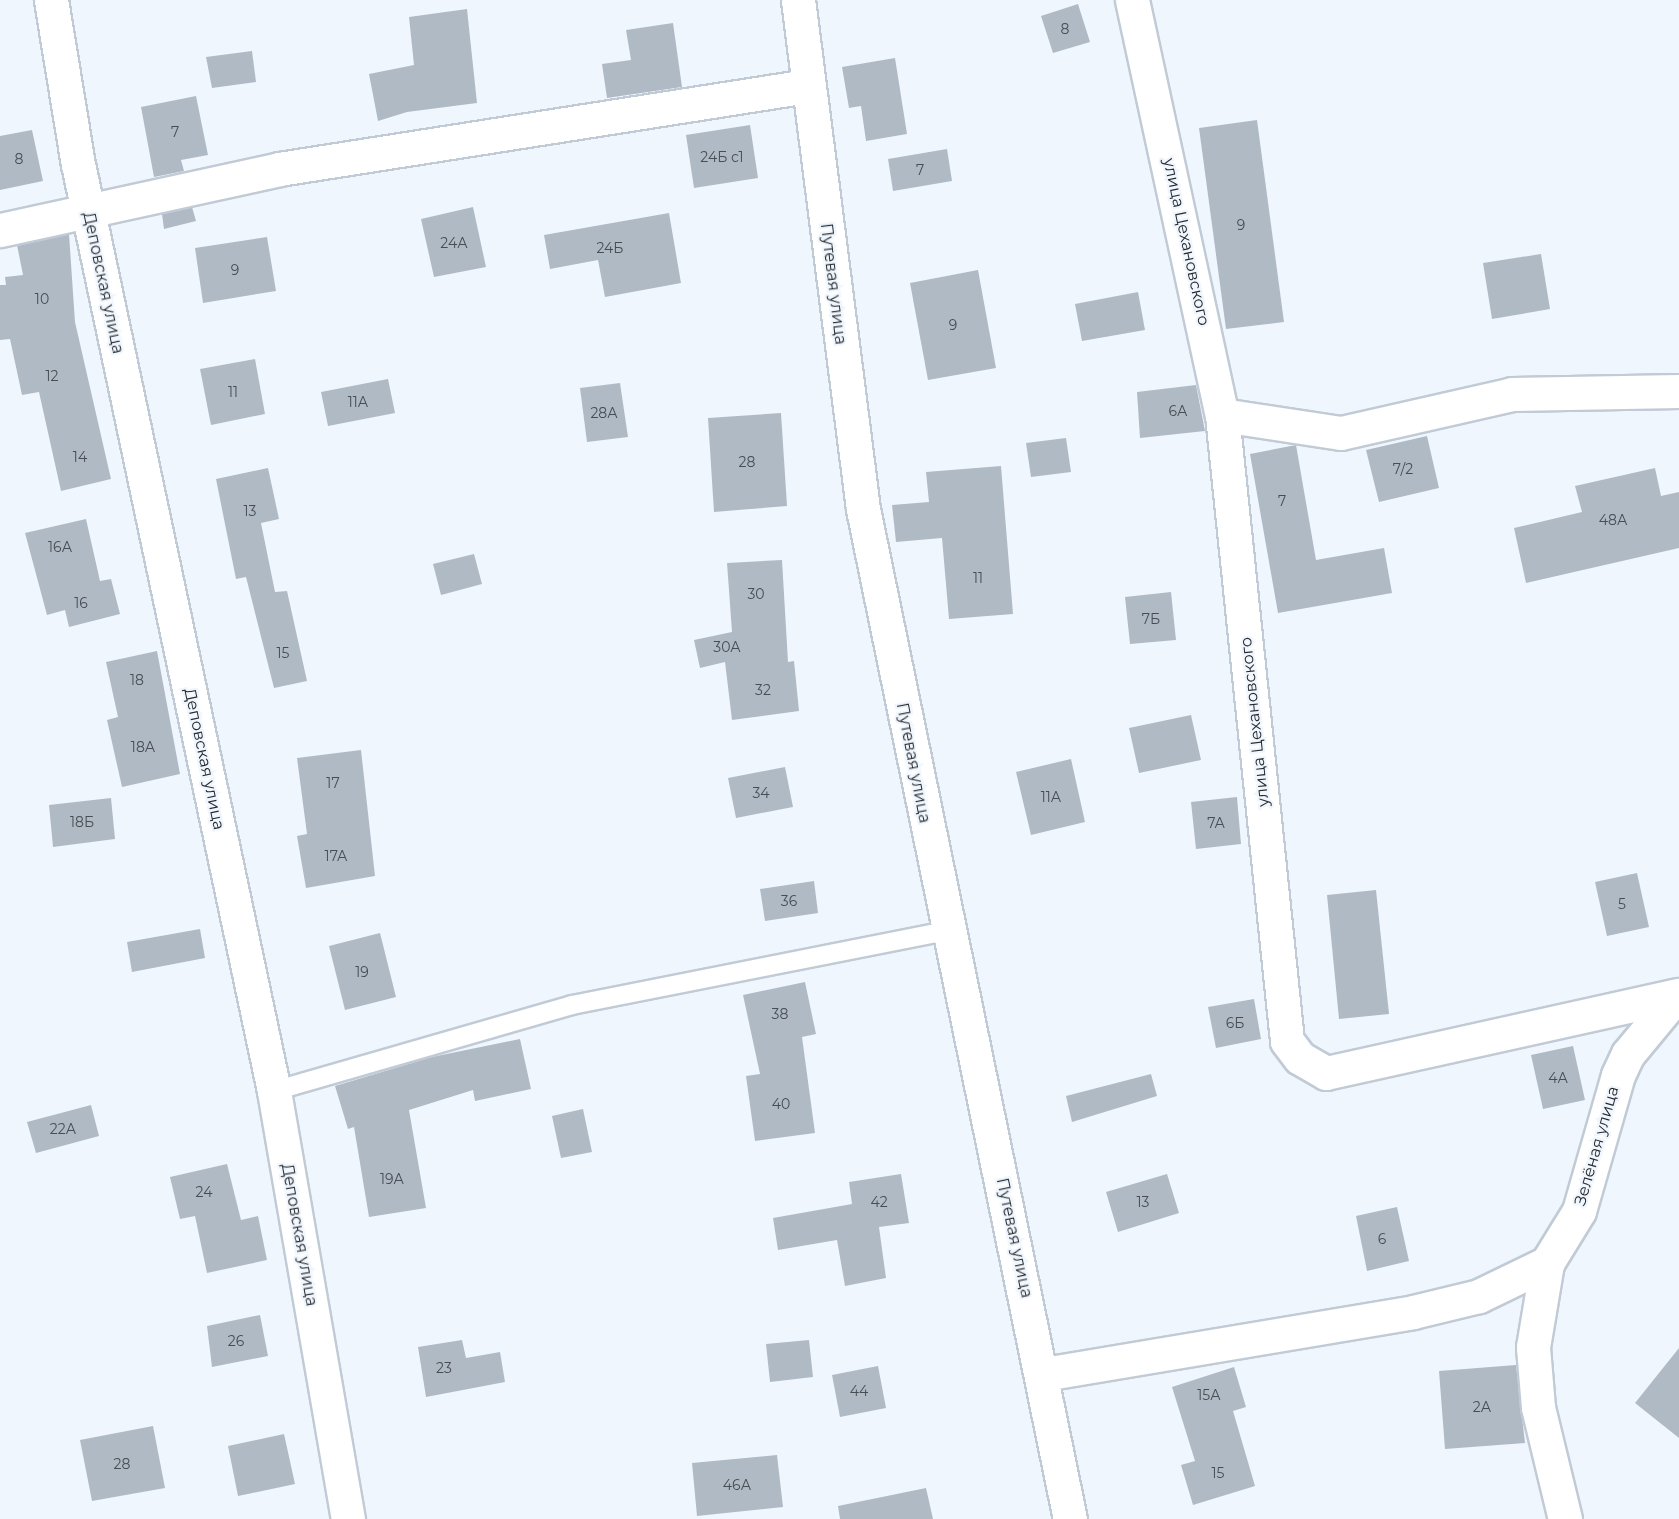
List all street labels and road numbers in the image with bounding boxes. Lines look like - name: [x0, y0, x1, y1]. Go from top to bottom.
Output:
- street label: улица Цехановского: [1159, 157, 1213, 327]
- street label: Деповская улица: [79, 210, 127, 356]
- street label: Путевая улица: [816, 222, 850, 346]
- street label: улица Цехановского: [1237, 636, 1273, 808]
- street label: Деповская улица: [180, 686, 228, 832]
- street label: Путевая улица: [892, 701, 934, 825]
- street label: Зелёная улица: [1571, 1084, 1623, 1208]
- street label: Деповская улица: [277, 1162, 321, 1308]
- street label: Путевая улица: [992, 1176, 1036, 1300]

